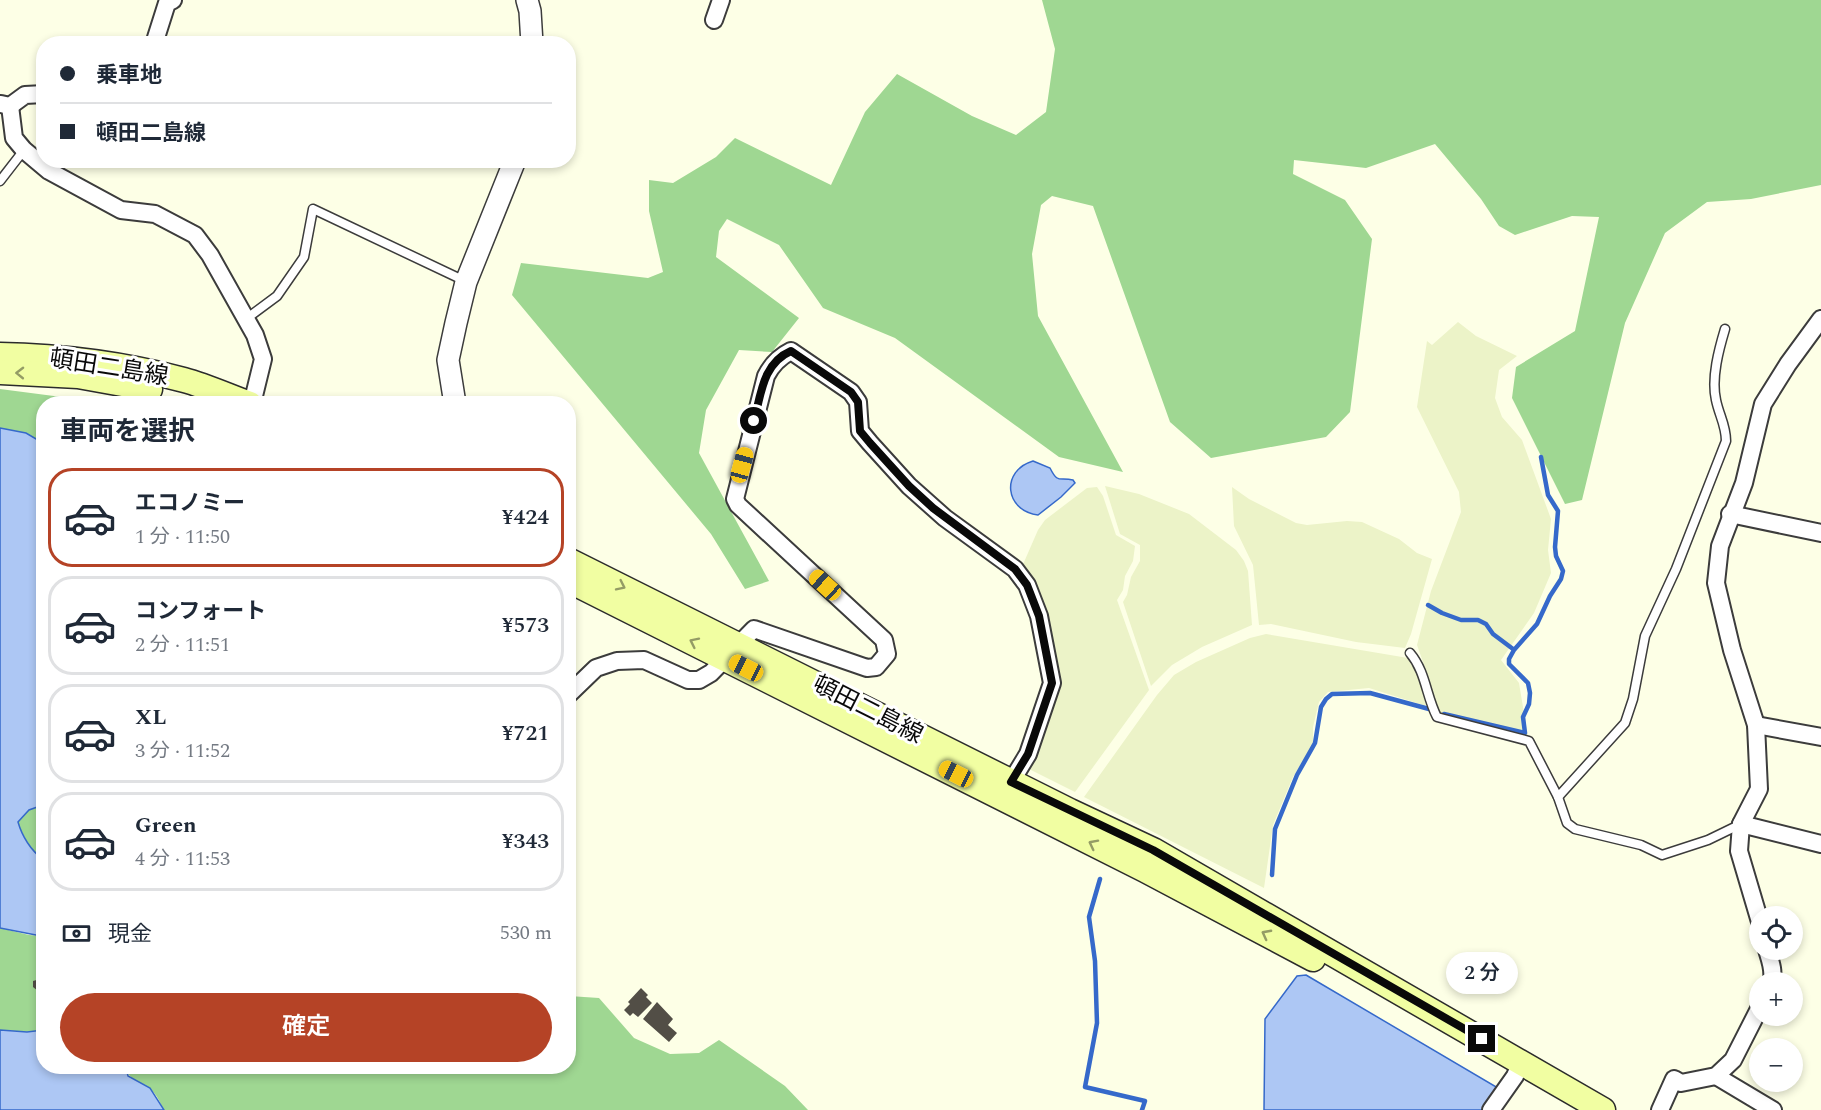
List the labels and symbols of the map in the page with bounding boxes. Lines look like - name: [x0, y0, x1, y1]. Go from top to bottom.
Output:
- street label: 頓田二島線: [47, 341, 171, 395]
- one-way arrow: [16, 367, 25, 379]
- route start: [740, 407, 767, 434]
- car: [729, 445, 755, 485]
- car: [806, 566, 844, 604]
- one-way arrow: [615, 579, 625, 590]
- one-way arrow: [690, 638, 701, 649]
- car: [726, 652, 766, 684]
- street label: 頓田二島線: [806, 667, 929, 753]
- car: [936, 758, 976, 790]
- one-way arrow: [1089, 840, 1099, 851]
- one-way arrow: [1262, 930, 1272, 941]
- callout: 2 分: [1446, 952, 1518, 994]
- route end: [1468, 1025, 1495, 1052]

